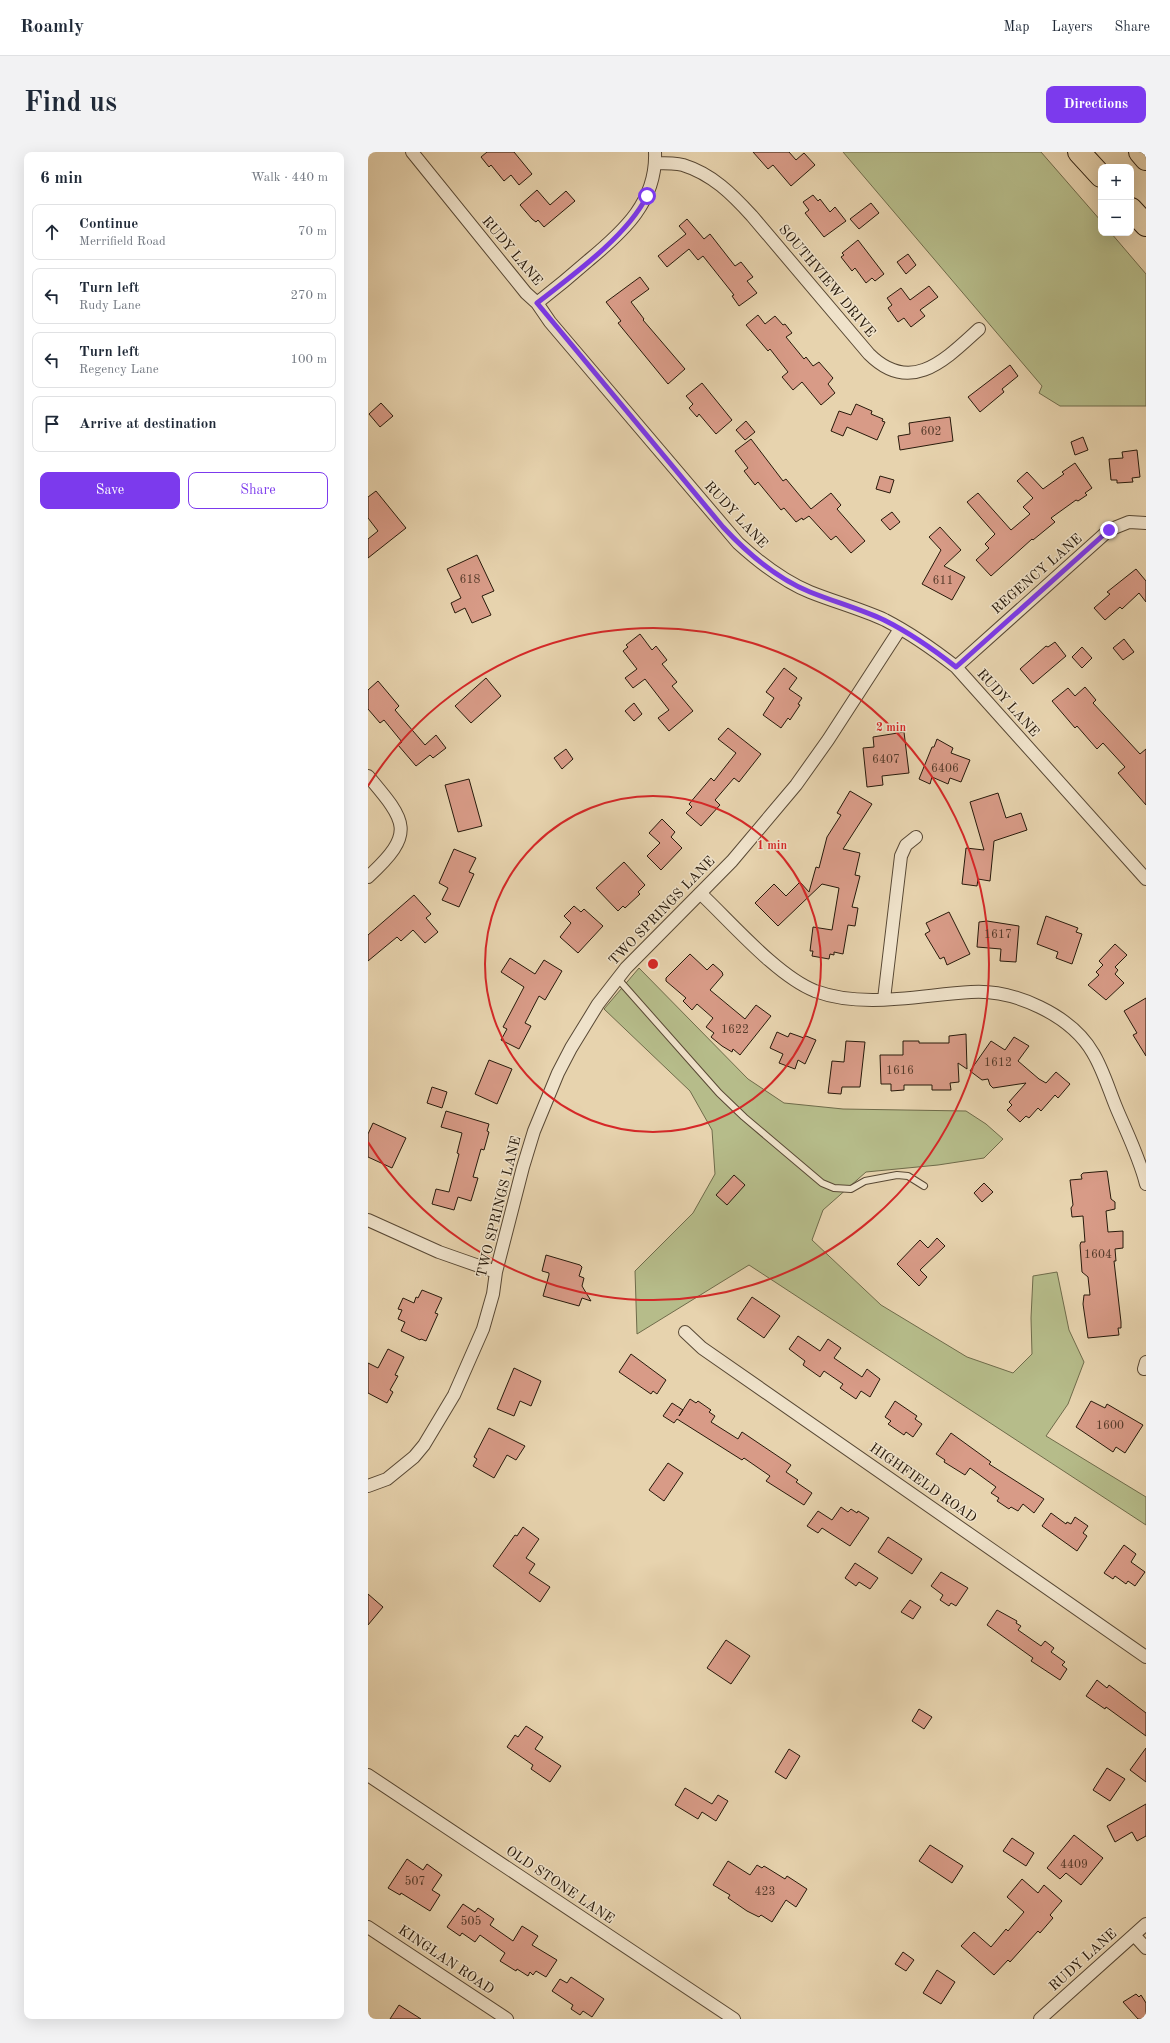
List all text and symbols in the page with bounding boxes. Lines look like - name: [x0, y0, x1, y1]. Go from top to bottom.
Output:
- text: Roamly: [20, 18, 84, 37]
- text: Map: [1004, 20, 1030, 34]
- text: Layers: [1052, 20, 1093, 34]
- text: Share: [1115, 20, 1150, 34]
- button: Directions: [1046, 86, 1146, 123]
- text: Find us: [24, 90, 117, 118]
- map controls: [1098, 164, 1134, 236]
- button: +: [1098, 164, 1134, 200]
- text: 6 min: [40, 170, 83, 187]
- text: Walk · 440 m: [251, 171, 328, 184]
- route start: [638, 187, 656, 205]
- button: −: [1098, 200, 1134, 236]
- street label: RUDY LANE: [479, 214, 545, 288]
- text: Continue: [79, 217, 138, 232]
- icon: ahead: [41, 221, 63, 243]
- street label: SOUTHVIEW DRIVE: [776, 222, 878, 340]
- text: 70 m: [298, 225, 327, 238]
- text: Merrifield Road: [79, 235, 166, 248]
- text: Turn left: [79, 281, 139, 296]
- icon: left: [41, 285, 63, 307]
- text: 270 m: [290, 289, 327, 302]
- text: Rudy Lane: [79, 299, 141, 312]
- text: Turn left: [79, 345, 139, 360]
- icon: left: [41, 349, 63, 371]
- text: 100 m: [290, 353, 327, 366]
- text: Regency Lane: [79, 363, 159, 376]
- icon: arrive: [41, 413, 63, 435]
- text: Arrive at destination: [79, 417, 217, 432]
- house number: 602: [921, 426, 941, 438]
- button: Save: [40, 472, 180, 509]
- button: Share: [188, 472, 328, 509]
- street label: RUDY LANE: [702, 479, 770, 551]
- route end: [1100, 521, 1118, 539]
- street label: REGENCY LANE: [989, 531, 1085, 617]
- house number: 618: [460, 574, 480, 586]
- house number: 611: [933, 575, 953, 587]
- street label: RUDY LANE: [974, 667, 1042, 739]
- text: 2 min: [876, 722, 906, 734]
- house number: 6407: [872, 754, 900, 766]
- house number: 6406: [931, 763, 959, 775]
- text: 1 min: [757, 840, 787, 852]
- street label: TWO SPRINGS LANE: [606, 854, 718, 968]
- house number: 1617: [984, 929, 1012, 941]
- centre of rings: [646, 957, 660, 971]
- house number: 1622: [721, 1024, 749, 1036]
- house number: 1612: [984, 1057, 1012, 1069]
- house number: 1616: [886, 1065, 914, 1077]
- street label: TWO SPRINGS LANE: [475, 1135, 523, 1279]
- house number: 1604: [1084, 1249, 1112, 1261]
- house number: 1600: [1096, 1420, 1124, 1432]
- street label: HIGHFIELD ROAD: [867, 1441, 979, 1525]
- street label: OLD STONE LANE: [503, 1844, 617, 1926]
- house number: 4409: [1060, 1859, 1088, 1871]
- house number: 507: [405, 1875, 425, 1888]
- house number: 423: [755, 1886, 775, 1898]
- house number: 505: [461, 1915, 481, 1928]
- street label: KINGLAN ROAD: [396, 1923, 497, 1997]
- street label: RUDY LANE: [1047, 1926, 1119, 1994]

